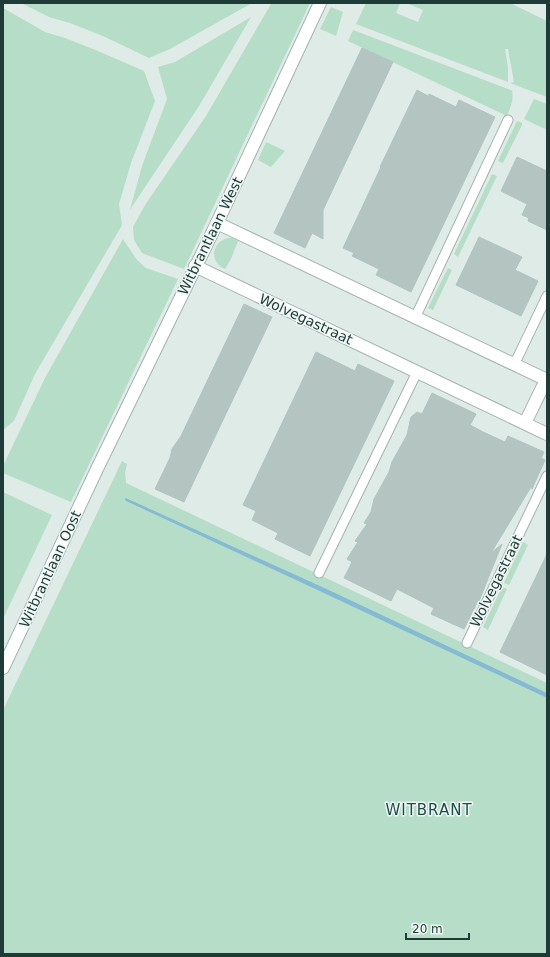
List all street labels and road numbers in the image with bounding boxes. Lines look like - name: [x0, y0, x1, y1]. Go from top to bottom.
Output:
- street label: Witbrantlaan West: [174, 174, 246, 298]
- street label: Wolvegastraat: [257, 290, 356, 348]
- street label: Witbrantlaan Oost: [16, 508, 84, 630]
- street label: Wolvegastraat: [467, 532, 526, 630]

